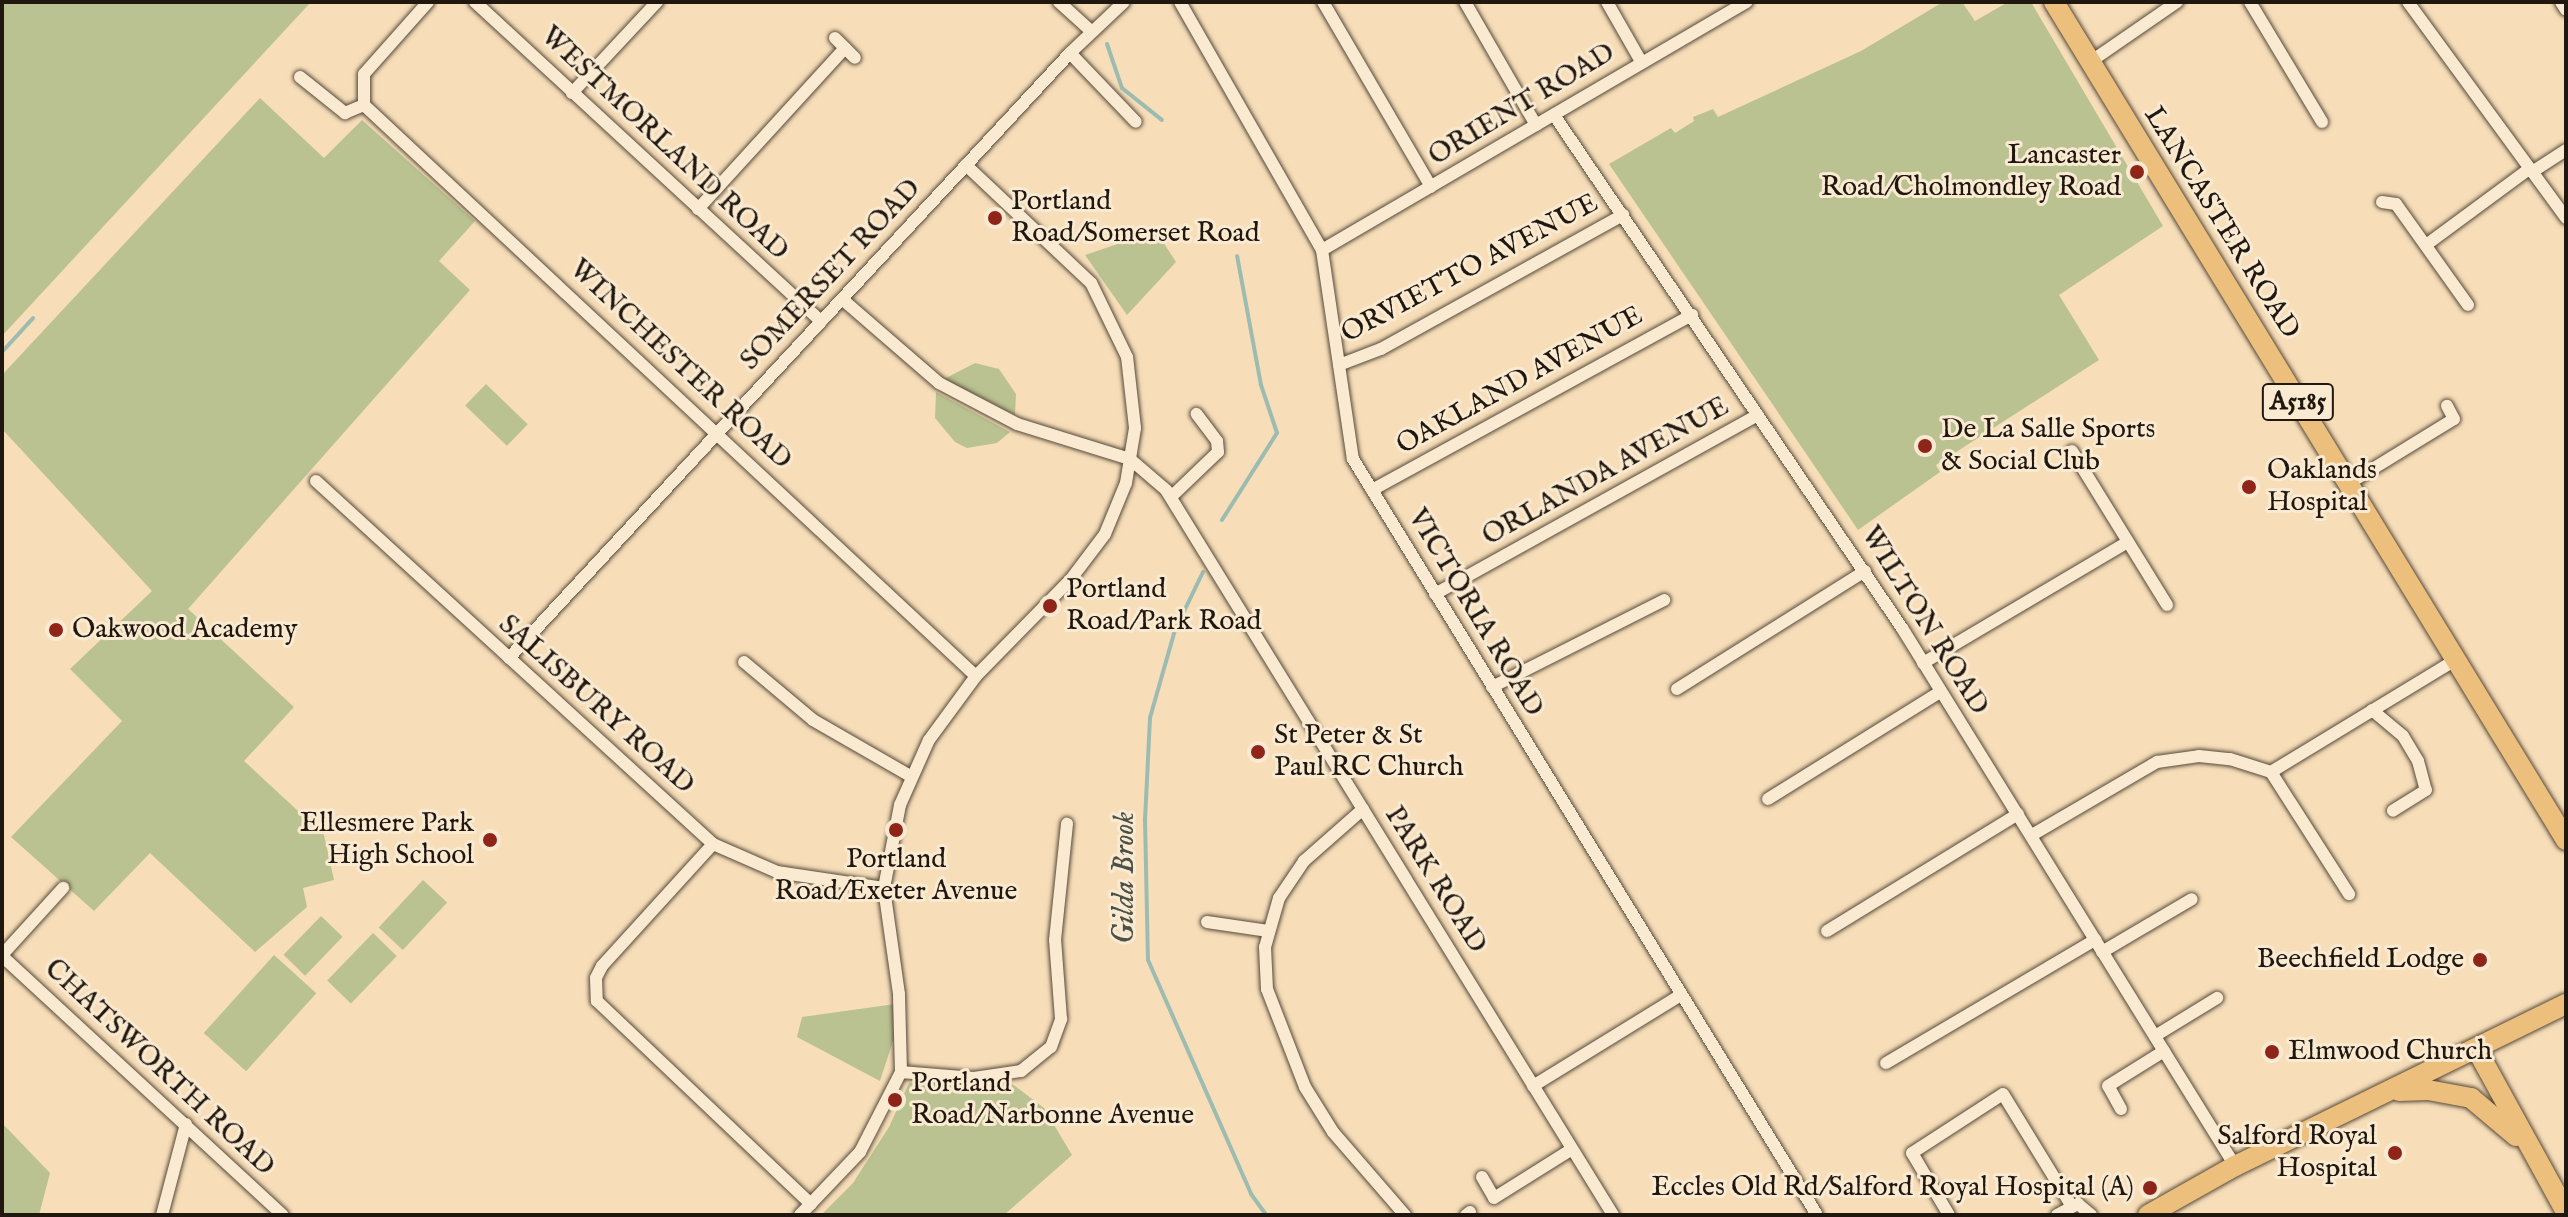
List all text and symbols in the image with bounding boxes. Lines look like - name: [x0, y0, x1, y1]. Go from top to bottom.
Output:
- street label: WESTMORLAND ROAD: [533, 20, 795, 268]
- street label: ORIENT ROAD: [1423, 36, 1621, 174]
- street label: LANCASTER ROAD: [2136, 101, 2306, 345]
- place label: Lancaster Road/Cholmondley Road: [1821, 139, 2121, 205]
- marker: Lancaster Road/Cholmondley Road: [2128, 163, 2146, 181]
- street label: SOMERSET ROAD: [734, 172, 928, 378]
- place label: Portland Road/Somerset Road: [1011, 185, 1260, 251]
- street label: ORVIETTO AVENUE: [1336, 187, 1604, 351]
- marker: Portland Road/Somerset Road: [986, 209, 1004, 227]
- street label: WINCHESTER ROAD: [562, 253, 798, 477]
- street label: OAKLAND AVENUE: [1391, 299, 1649, 463]
- road number: A5185: [2260, 380, 2336, 424]
- street label: ORLANDA AVENUE: [1477, 390, 1735, 554]
- place label: De La Salle Sports & Social Club: [1941, 413, 2155, 479]
- marker: De La Salle Sports & Social Club: [1916, 437, 1934, 455]
- place label: Oaklands Hospital: [2267, 454, 2377, 520]
- marker: Oaklands Hospital: [2238, 476, 2260, 498]
- street label: VICTORIA ROAD: [1400, 503, 1550, 723]
- street label: WILTON ROAD: [1853, 521, 1995, 721]
- place label: Portland Road/Park Road: [1066, 573, 1261, 639]
- marker: Portland Road/Park Road: [1041, 597, 1059, 615]
- street label: SALISBURY ROAD: [491, 608, 701, 802]
- place label: Oakwood Academy: [72, 613, 298, 647]
- marker: Oakwood Academy: [47, 621, 65, 639]
- place label: St Peter & St Paul RC Church: [1274, 719, 1464, 785]
- marker: St Peter & St Paul RC Church: [1249, 743, 1267, 761]
- street label: PARK ROAD: [1377, 800, 1493, 960]
- place label: Ellesmere Park High School: [300, 807, 474, 873]
- water label: Gilda Brook: [1107, 812, 1143, 944]
- marker: Portland Road/Exeter Avenue: [887, 821, 905, 839]
- marker: Ellesmere Park High School: [481, 831, 499, 849]
- place label: Portland Road/Exeter Avenue: [775, 843, 1017, 909]
- place label: Beechfield Lodge: [2257, 943, 2464, 977]
- marker: Beechfield Lodge: [2471, 951, 2489, 969]
- street label: CHATSWORTH ROAD: [37, 953, 281, 1183]
- place label: Elmwood Church: [2288, 1035, 2492, 1069]
- marker: Elmwood Church: [2263, 1043, 2281, 1061]
- place label: Portland Road/Narbonne Avenue: [911, 1067, 1194, 1133]
- marker: Portland Road/Narbonne Avenue: [886, 1091, 904, 1109]
- place label: Salford Royal Hospital: [2217, 1120, 2377, 1186]
- marker: Salford Royal Hospital: [2384, 1142, 2406, 1164]
- place label: Eccles Old Rd/Salford Royal Hospital (A): [1651, 1171, 2134, 1205]
- marker: Eccles Old Rd/Salford Royal Hospital (A): [2141, 1179, 2159, 1197]

